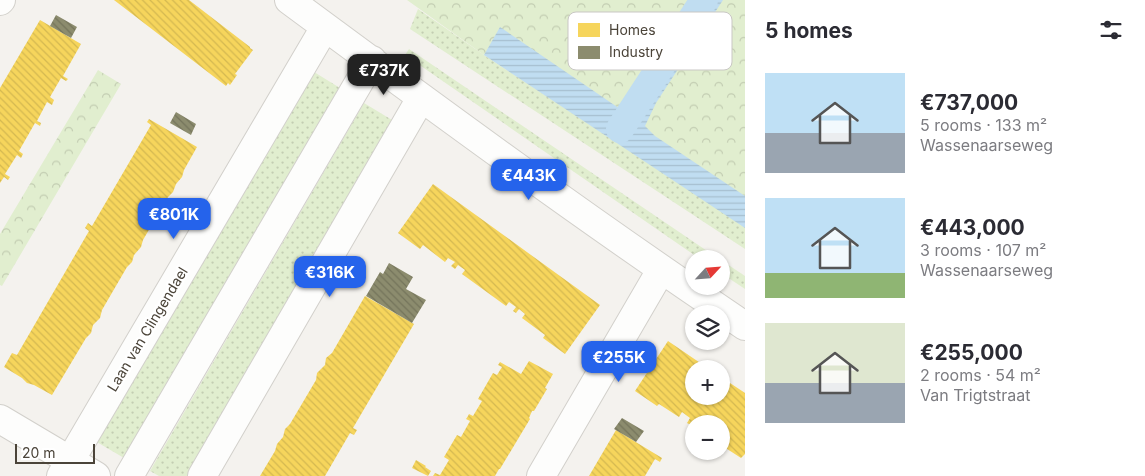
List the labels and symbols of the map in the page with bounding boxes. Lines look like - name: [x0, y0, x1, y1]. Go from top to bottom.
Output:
- legend: [568, 12, 732, 70]
- text: Homes: [609, 21, 656, 38]
- text: Industry: [609, 43, 663, 60]
- pin: €737K: [349, 54, 419, 96]
- pin: €443K: [494, 158, 564, 201]
- pin: €801K: [139, 198, 209, 240]
- north arrow: [685, 250, 730, 295]
- pin: €316K: [295, 256, 365, 298]
- street label: Laan van Clingendael: [103, 264, 191, 394]
- pin: €255K: [584, 340, 654, 383]
- scale bar: [15, 441, 95, 464]

